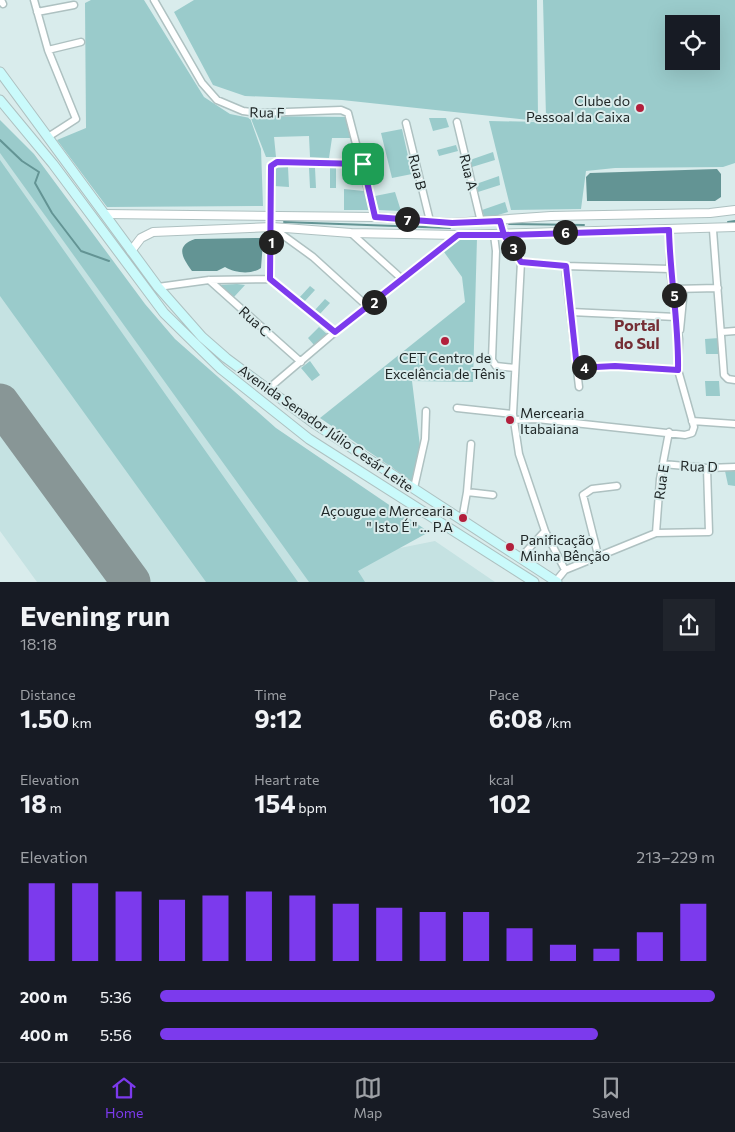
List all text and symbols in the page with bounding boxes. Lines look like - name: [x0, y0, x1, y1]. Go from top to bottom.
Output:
- map controls: [665, 15, 720, 70]
- button: locate: [665, 15, 720, 70]
- place label: Clube do Pessoal da Caixa: [526, 92, 630, 125]
- marker: Clube do Pessoal da Caixa: [634, 102, 646, 114]
- street label: Rua F: [249, 103, 285, 121]
- pin: [342, 143, 384, 185]
- icon: arrive: [349, 150, 377, 178]
- street label: Rua B: [405, 152, 431, 192]
- street label: Rua A: [456, 152, 482, 192]
- pin: 7: [394, 206, 420, 232]
- text: 7: [404, 211, 411, 228]
- pin: 6: [552, 220, 578, 244]
- text: 6: [561, 224, 570, 241]
- pin: 1: [258, 230, 284, 254]
- text: 1: [268, 234, 275, 251]
- pin: 3: [500, 236, 526, 260]
- text: 3: [509, 240, 518, 257]
- pin: 5: [662, 282, 686, 308]
- text: 5: [670, 287, 679, 304]
- pin: 2: [362, 290, 386, 314]
- text: 2: [371, 294, 378, 311]
- street label: Rua C: [236, 302, 274, 340]
- district label: Portal do Sul: [614, 315, 660, 352]
- marker: CET Centro de Excelência de Tênis: [439, 335, 451, 347]
- place label: CET Centro de Excelência de Tênis: [385, 349, 505, 382]
- pin: 4: [572, 354, 596, 380]
- text: 4: [580, 359, 589, 376]
- street label: Avenida Senador Júlio Cesár Leite: [235, 361, 417, 495]
- place label: Mercearia Itabaiana: [520, 404, 584, 437]
- marker: Mercearia Itabaiana: [504, 414, 516, 426]
- street label: Rua D: [680, 457, 718, 475]
- street label: Rua E: [650, 463, 672, 501]
- place label: Açougue e Mercearia " Isto É " ... P.A: [321, 502, 453, 535]
- marker: Açougue e Mercearia " Isto É " ... P.A: [457, 512, 469, 524]
- place label: Panificação Minha Bênção: [520, 531, 610, 564]
- marker: Panificação Minha Bênção: [504, 541, 516, 553]
- text: Evening run: [20, 598, 170, 632]
- button: share: [663, 599, 715, 651]
- text: 18:18: [20, 634, 57, 653]
- text: Distance: [20, 686, 76, 703]
- text: Time: [254, 686, 287, 703]
- text: Pace: [489, 686, 519, 703]
- text: 1.50: [20, 703, 69, 733]
- text: 9:12: [254, 703, 302, 733]
- text: 6:08: [489, 703, 543, 733]
- text: km: [69, 714, 92, 731]
- text: /km: [543, 714, 572, 731]
- text: Elevation: [20, 771, 79, 788]
- text: Heart rate: [254, 771, 319, 788]
- text: kcal: [489, 771, 514, 788]
- text: 18: [20, 788, 47, 818]
- text: 154: [254, 788, 296, 818]
- text: 102: [489, 788, 531, 818]
- text: m: [47, 799, 62, 816]
- text: bpm: [296, 799, 327, 816]
- text: Elevation: [20, 847, 88, 866]
- text: 213–229 m: [636, 847, 715, 866]
- text: 200 m: [20, 987, 67, 1006]
- text: 5:36: [100, 987, 132, 1006]
- text: 400 m: [20, 1025, 68, 1044]
- text: 5:56: [100, 1025, 132, 1044]
- tab: Home: [105, 1074, 143, 1121]
- tab: Map: [353, 1074, 382, 1121]
- tab: Saved: [592, 1074, 630, 1121]

